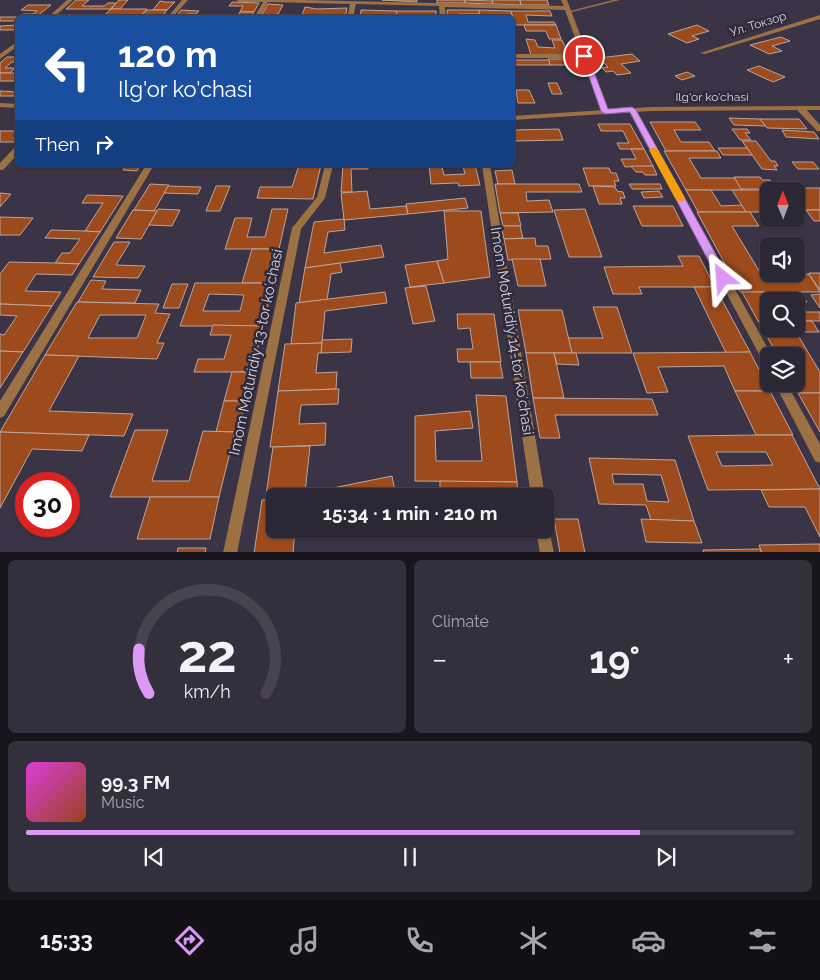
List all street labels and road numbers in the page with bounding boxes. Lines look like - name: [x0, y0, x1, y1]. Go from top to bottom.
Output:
- street label: Ул. Токзор: [728, 9, 788, 39]
- street label: Ilg'or ko'chasi: [675, 90, 749, 104]
- street label: Imom Moturidiy 14-tor koʻchasi: [487, 226, 537, 436]
- street label: Imom Moturidiy 13-tor koʻchasi: [225, 247, 287, 457]

